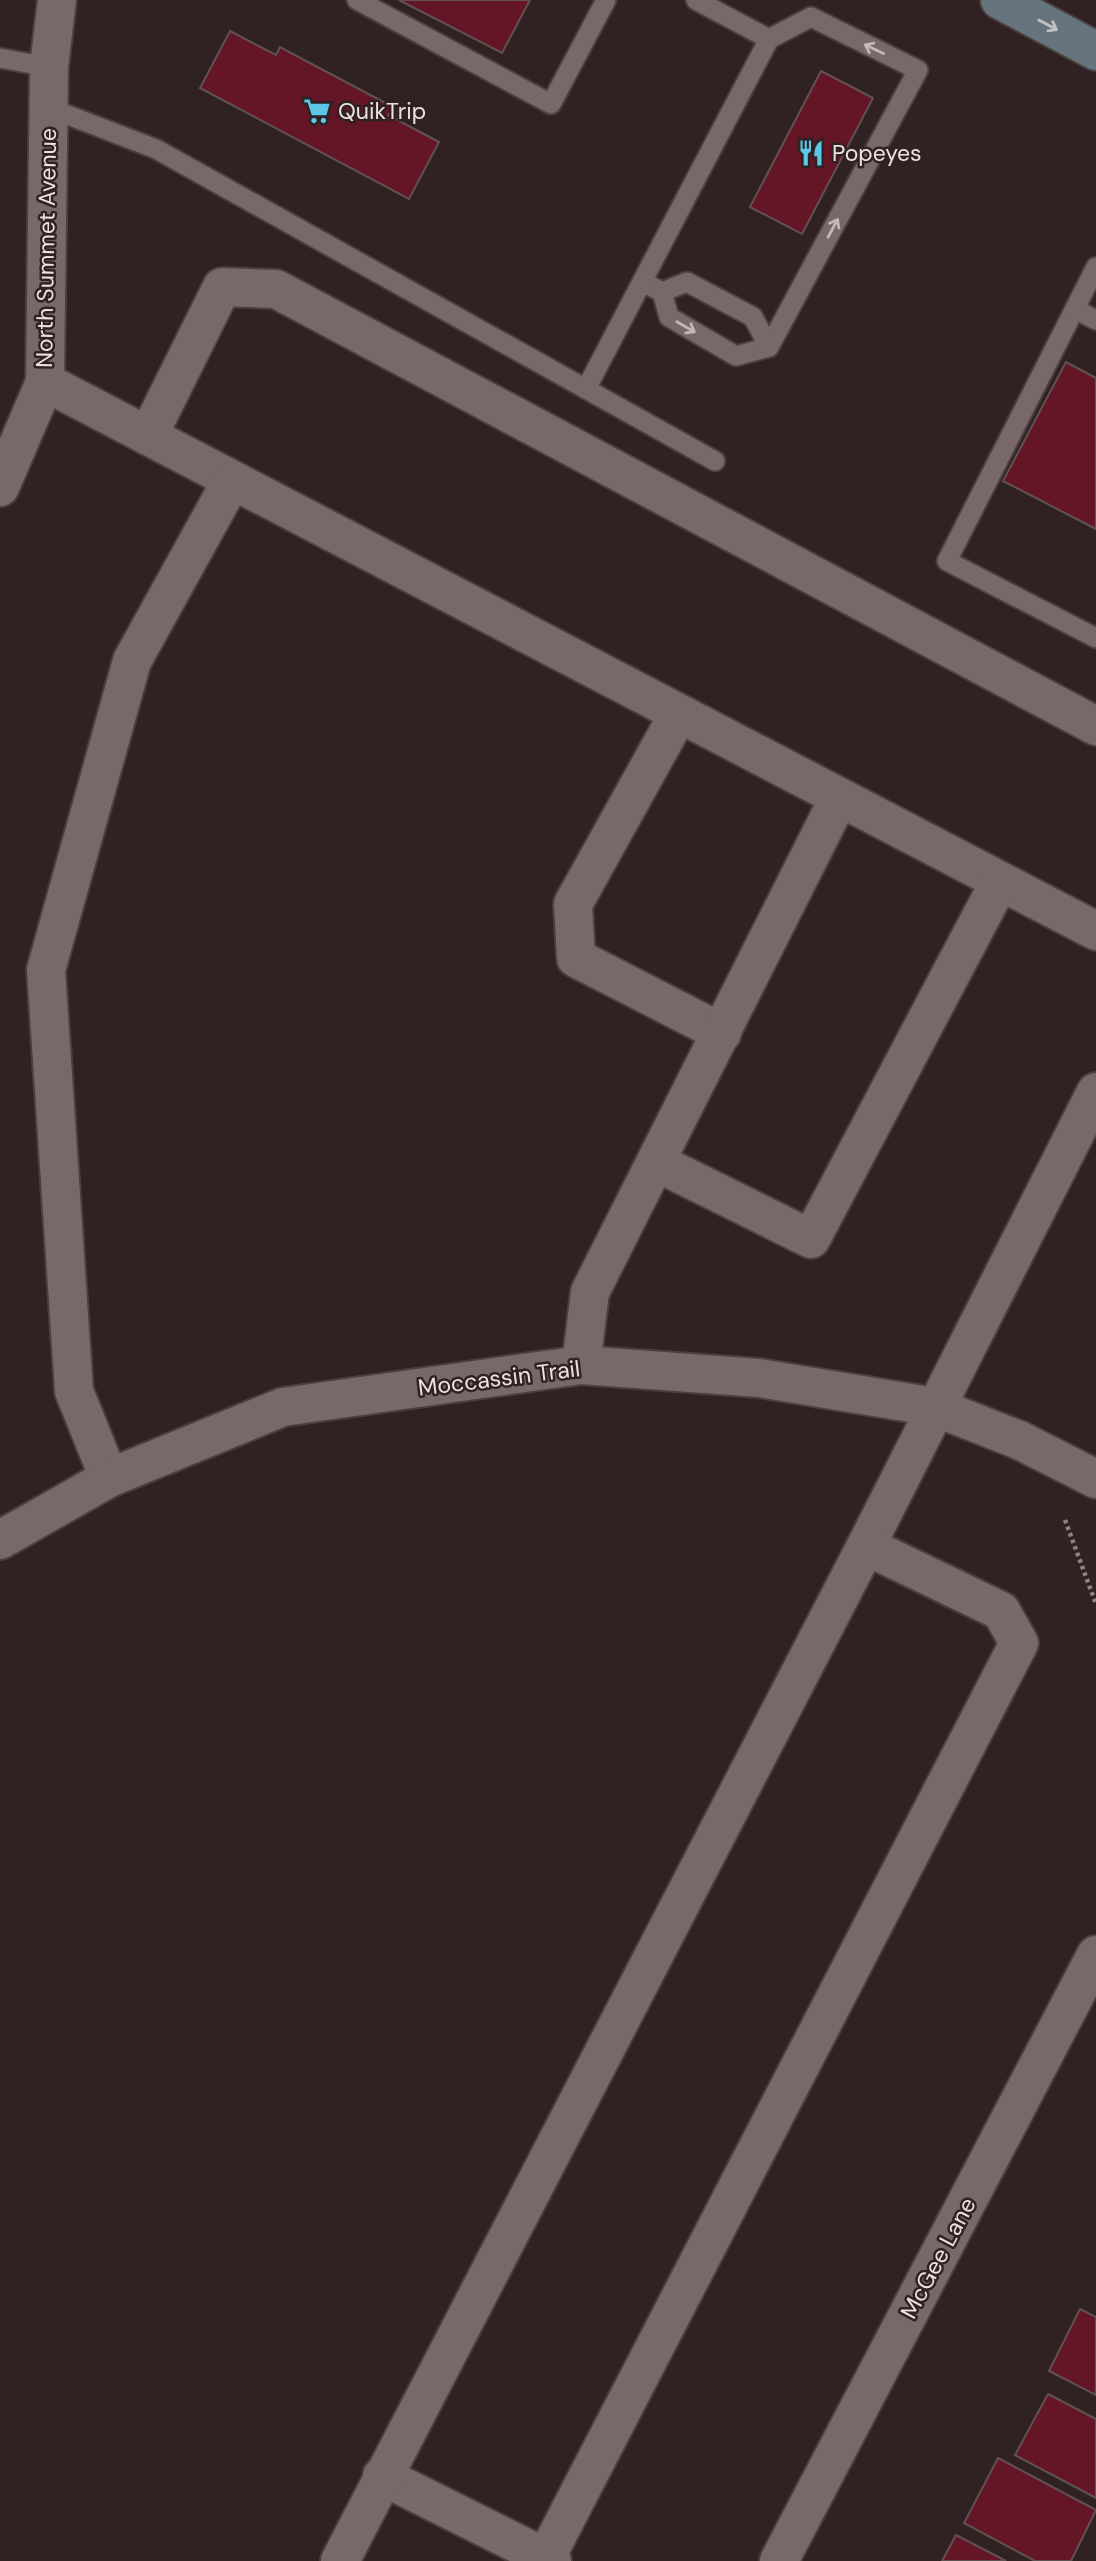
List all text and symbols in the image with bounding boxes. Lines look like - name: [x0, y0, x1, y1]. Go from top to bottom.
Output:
- one-way arrow: [1037, 19, 1058, 33]
- one-way arrow: [864, 41, 885, 55]
- supermarket icon: QuikTrip: [302, 96, 332, 126]
- place label: QuikTrip: [338, 96, 426, 126]
- street label: North Summet Avenue: [29, 128, 63, 368]
- restaurant icon: Popeyes: [796, 138, 826, 168]
- place label: Popeyes: [832, 138, 922, 168]
- one-way arrow: [827, 218, 840, 239]
- one-way arrow: [675, 321, 696, 334]
- street label: Moccassin Trail: [416, 1353, 582, 1403]
- street label: McGee Lane: [894, 2192, 982, 2324]

